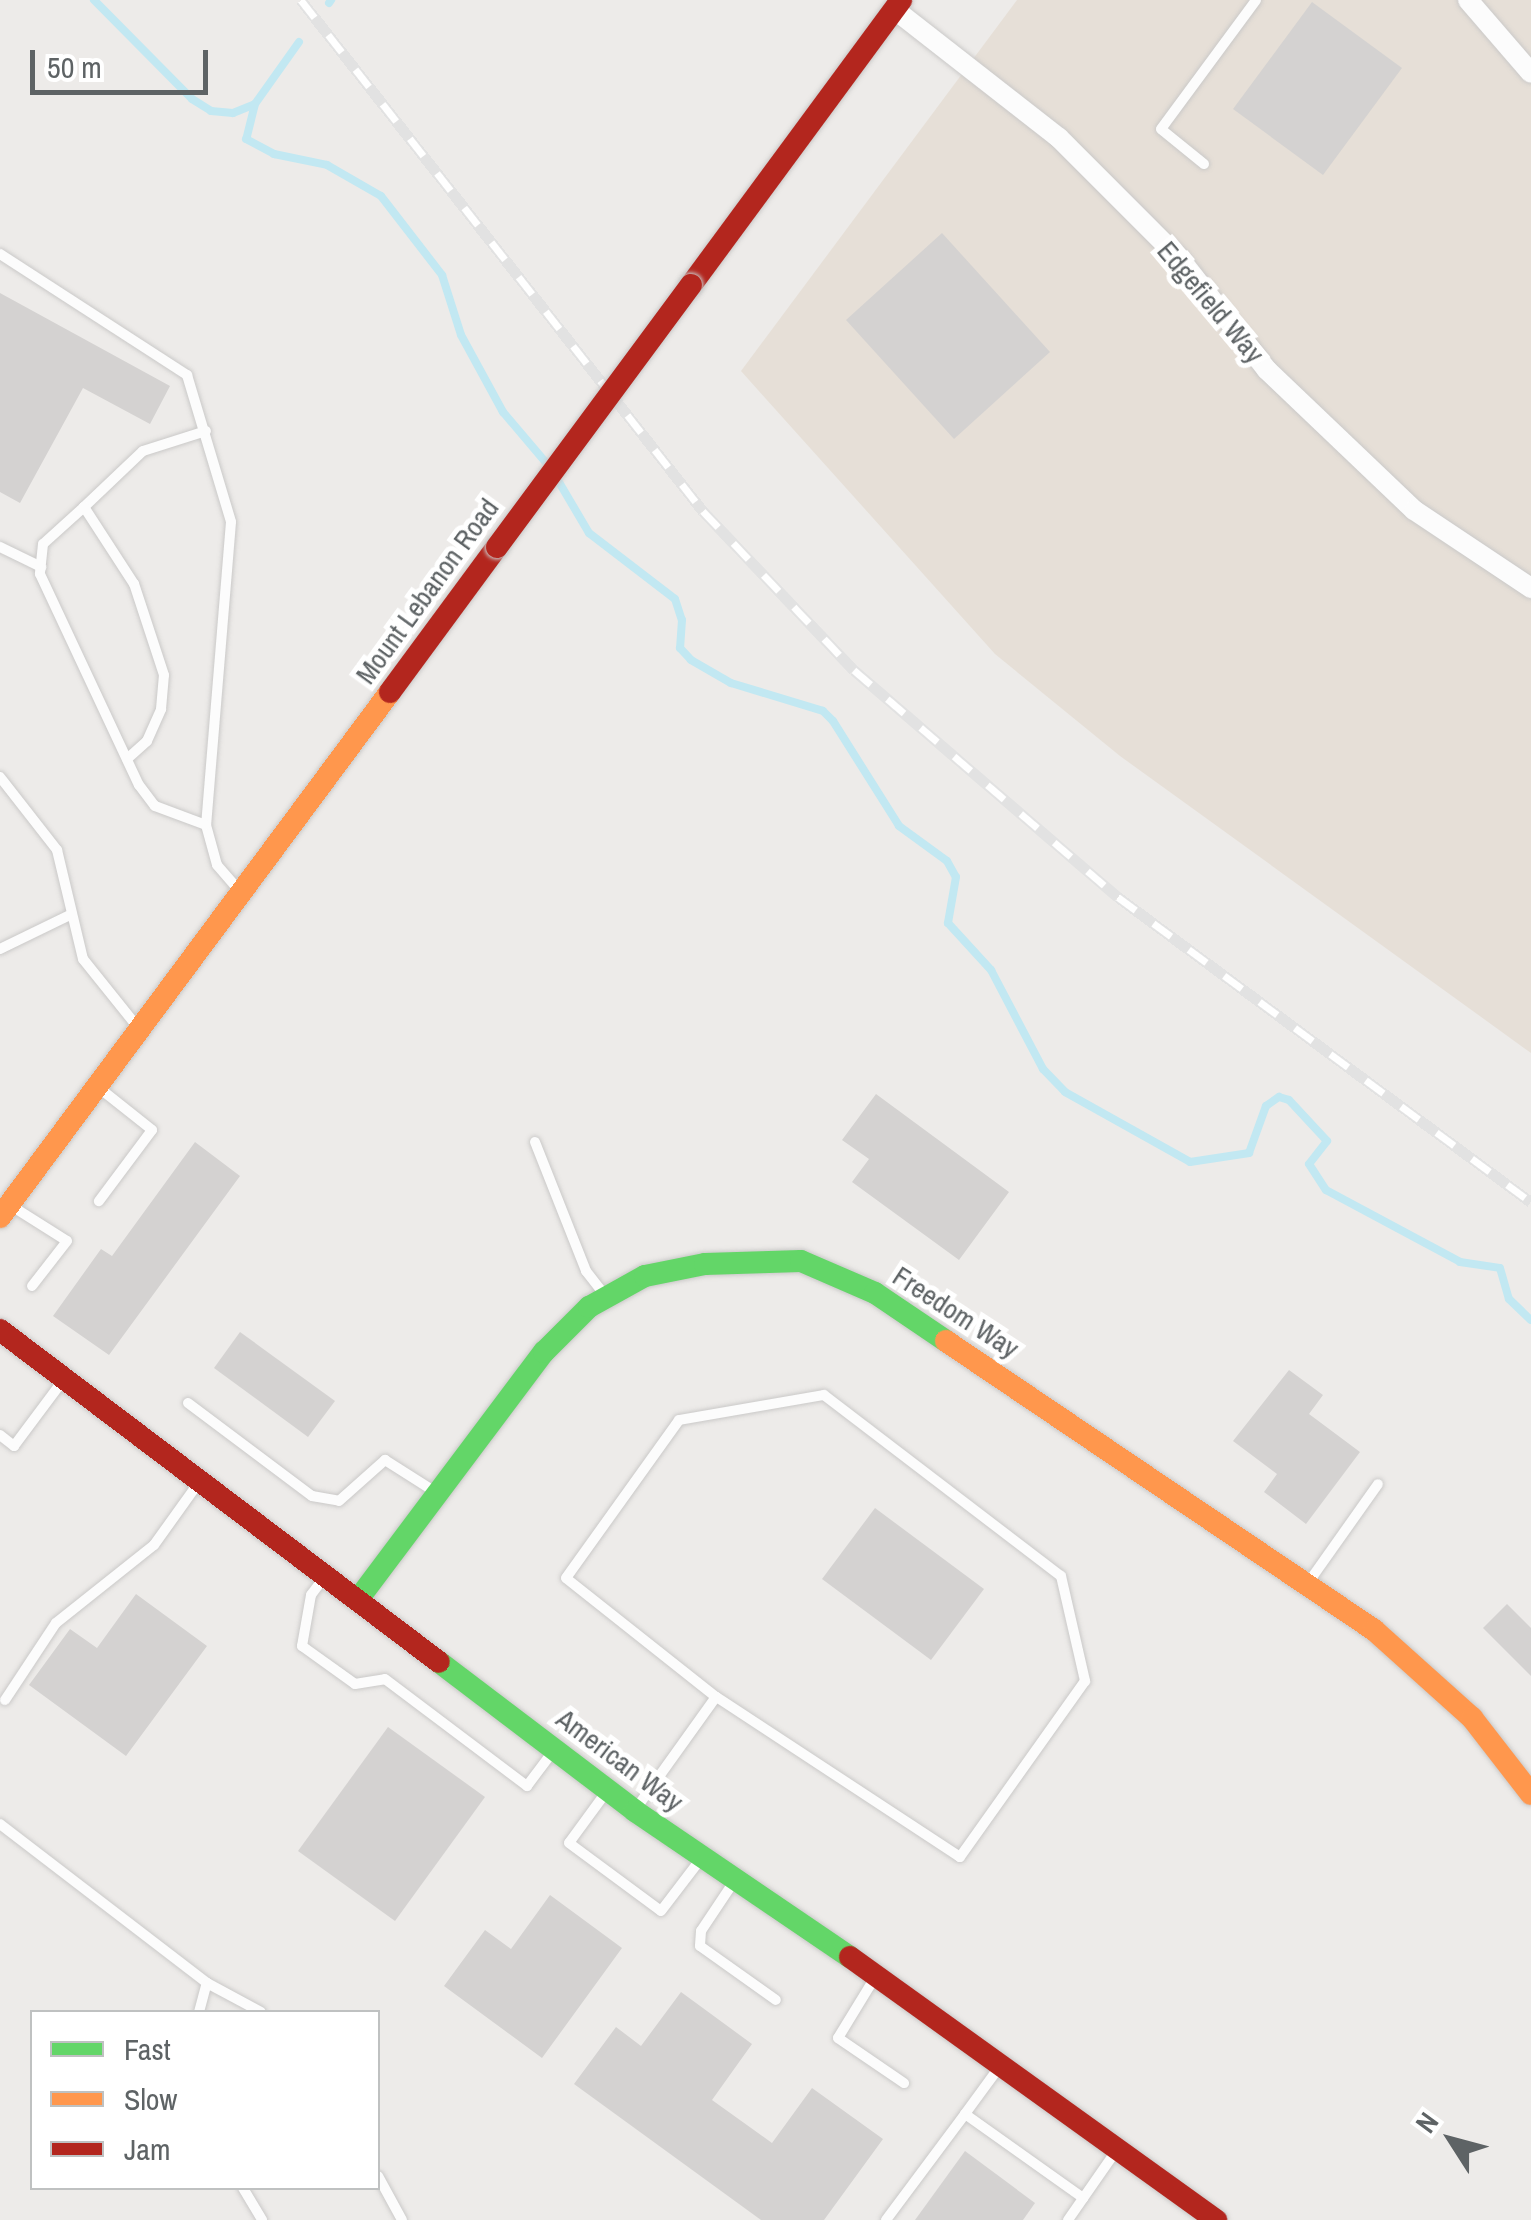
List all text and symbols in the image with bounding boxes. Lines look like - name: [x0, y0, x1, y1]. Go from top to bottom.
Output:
- scale bar: [35, 30, 212, 92]
- text: 50 m: [47, 47, 102, 87]
- street label: Edgefield Way: [1150, 234, 1272, 370]
- street label: Mount Lebanon Road: [349, 492, 505, 690]
- street label: Freedom Way: [887, 1259, 1025, 1365]
- street label: American Way: [550, 1702, 690, 1818]
- legend: [30, 2010, 380, 2190]
- text: Fast: [124, 2029, 171, 2069]
- text: Slow: [124, 2079, 177, 2119]
- north arrow: [1401, 2090, 1501, 2190]
- text: N: [1406, 2104, 1447, 2140]
- text: Jam: [124, 2129, 170, 2169]

